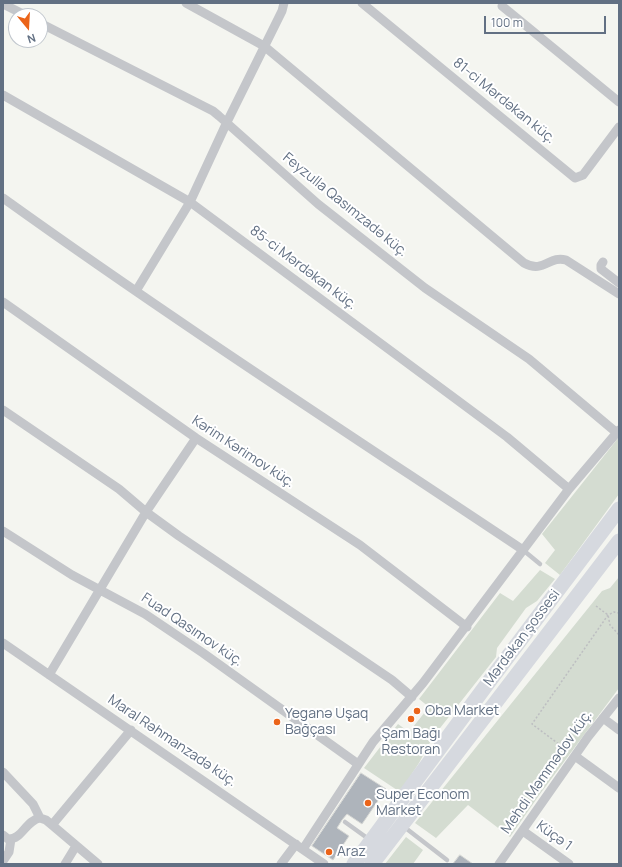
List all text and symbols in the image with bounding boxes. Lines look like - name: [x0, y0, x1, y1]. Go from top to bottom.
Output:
- north arrow: [8, 8, 48, 48]
- scale bar: [486, 8, 608, 34]
- text: 100 m: [491, 14, 523, 31]
- text: N: [25, 31, 38, 47]
- street label: 81-ci Mərdəkan küç.: [450, 55, 558, 147]
- street label: Feyzulla Qasımzadə küç.: [279, 149, 411, 261]
- street label: 85-ci Mərdəkan küç.: [246, 222, 360, 314]
- street label: Kərim Kərimov küç.: [188, 412, 298, 492]
- street label: Mərdəkan şossesi: [480, 587, 564, 689]
- street label: Fuad Qasımov küç.: [138, 590, 246, 670]
- street label: Maral Rəhmanzadə küç.: [104, 692, 240, 790]
- place label: Oba Market: [425, 703, 499, 719]
- place label: Yeganə Uşaq Bağçası: [285, 706, 368, 738]
- marker: Oba Market: [412, 706, 422, 716]
- street label: Mehdi Məmmədov küç.: [498, 707, 596, 837]
- marker: Şam Bağı Restoran: [406, 714, 416, 724]
- marker: Yeganə Uşaq Bağçası: [272, 717, 282, 727]
- place label: Şam Bağı Restoran: [382, 726, 440, 758]
- place label: Super Econom Market: [376, 787, 469, 820]
- marker: Super Econom Market: [363, 798, 373, 808]
- street label: Küçə 1: [533, 817, 575, 855]
- place label: Araz: [337, 844, 366, 860]
- marker: Araz: [324, 847, 334, 857]

